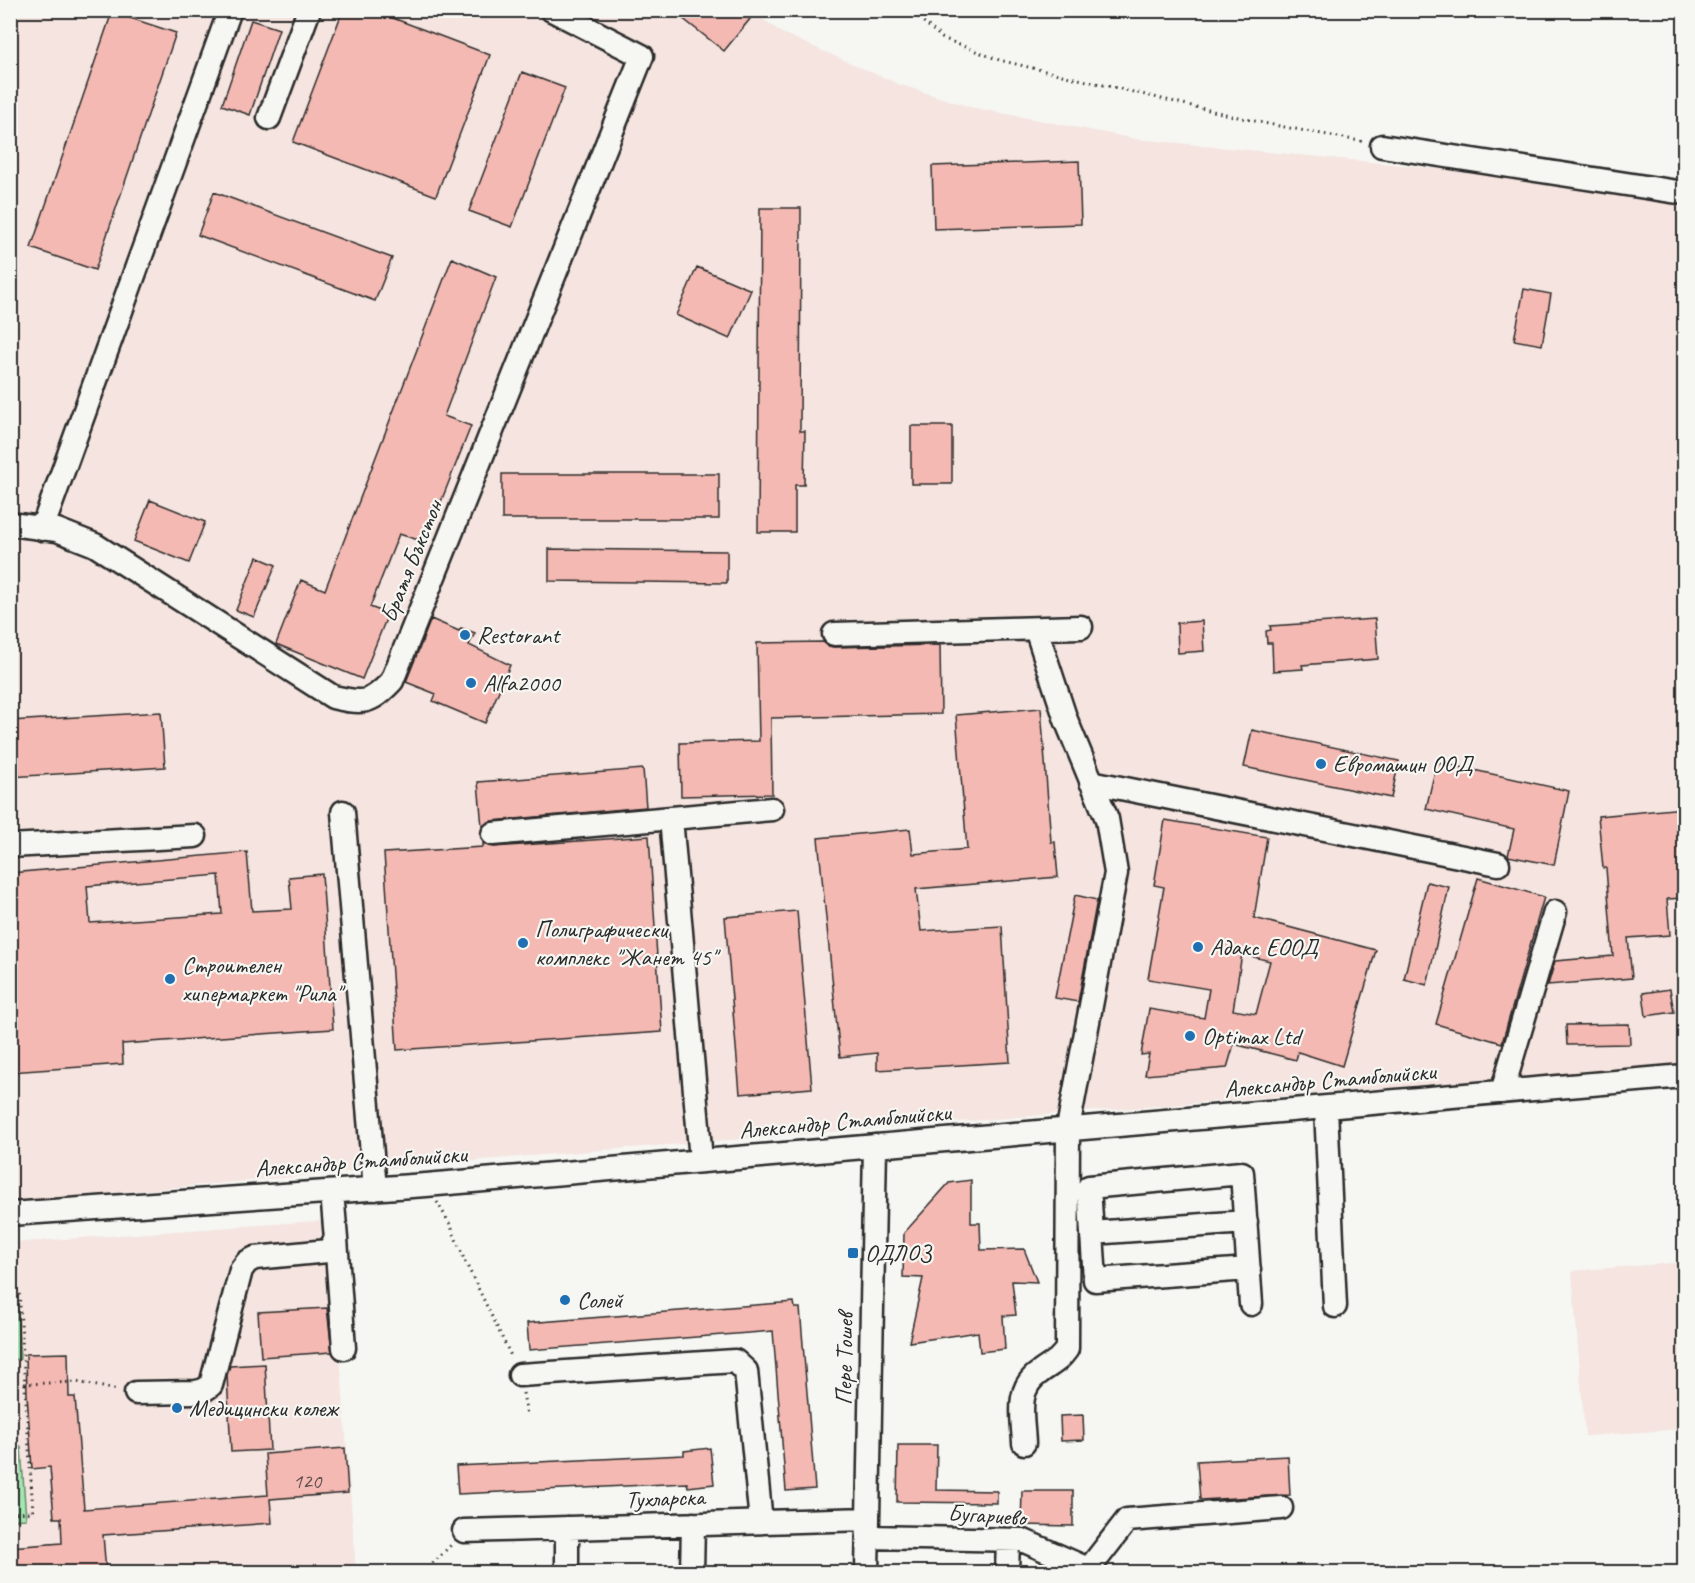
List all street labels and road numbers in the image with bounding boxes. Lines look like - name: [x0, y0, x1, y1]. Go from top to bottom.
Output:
- street label: Братя Бъкстон: [373, 494, 450, 626]
- street label: Александър Стамболийски: [1223, 1056, 1439, 1104]
- street label: Александър Стамболийски: [738, 1097, 954, 1145]
- street label: Александър Стамболийски: [254, 1138, 470, 1183]
- street label: Пере Тошев: [828, 1308, 860, 1405]
- street label: Тухларска: [625, 1482, 707, 1514]
- street label: Бугариево: [947, 1497, 1029, 1533]

